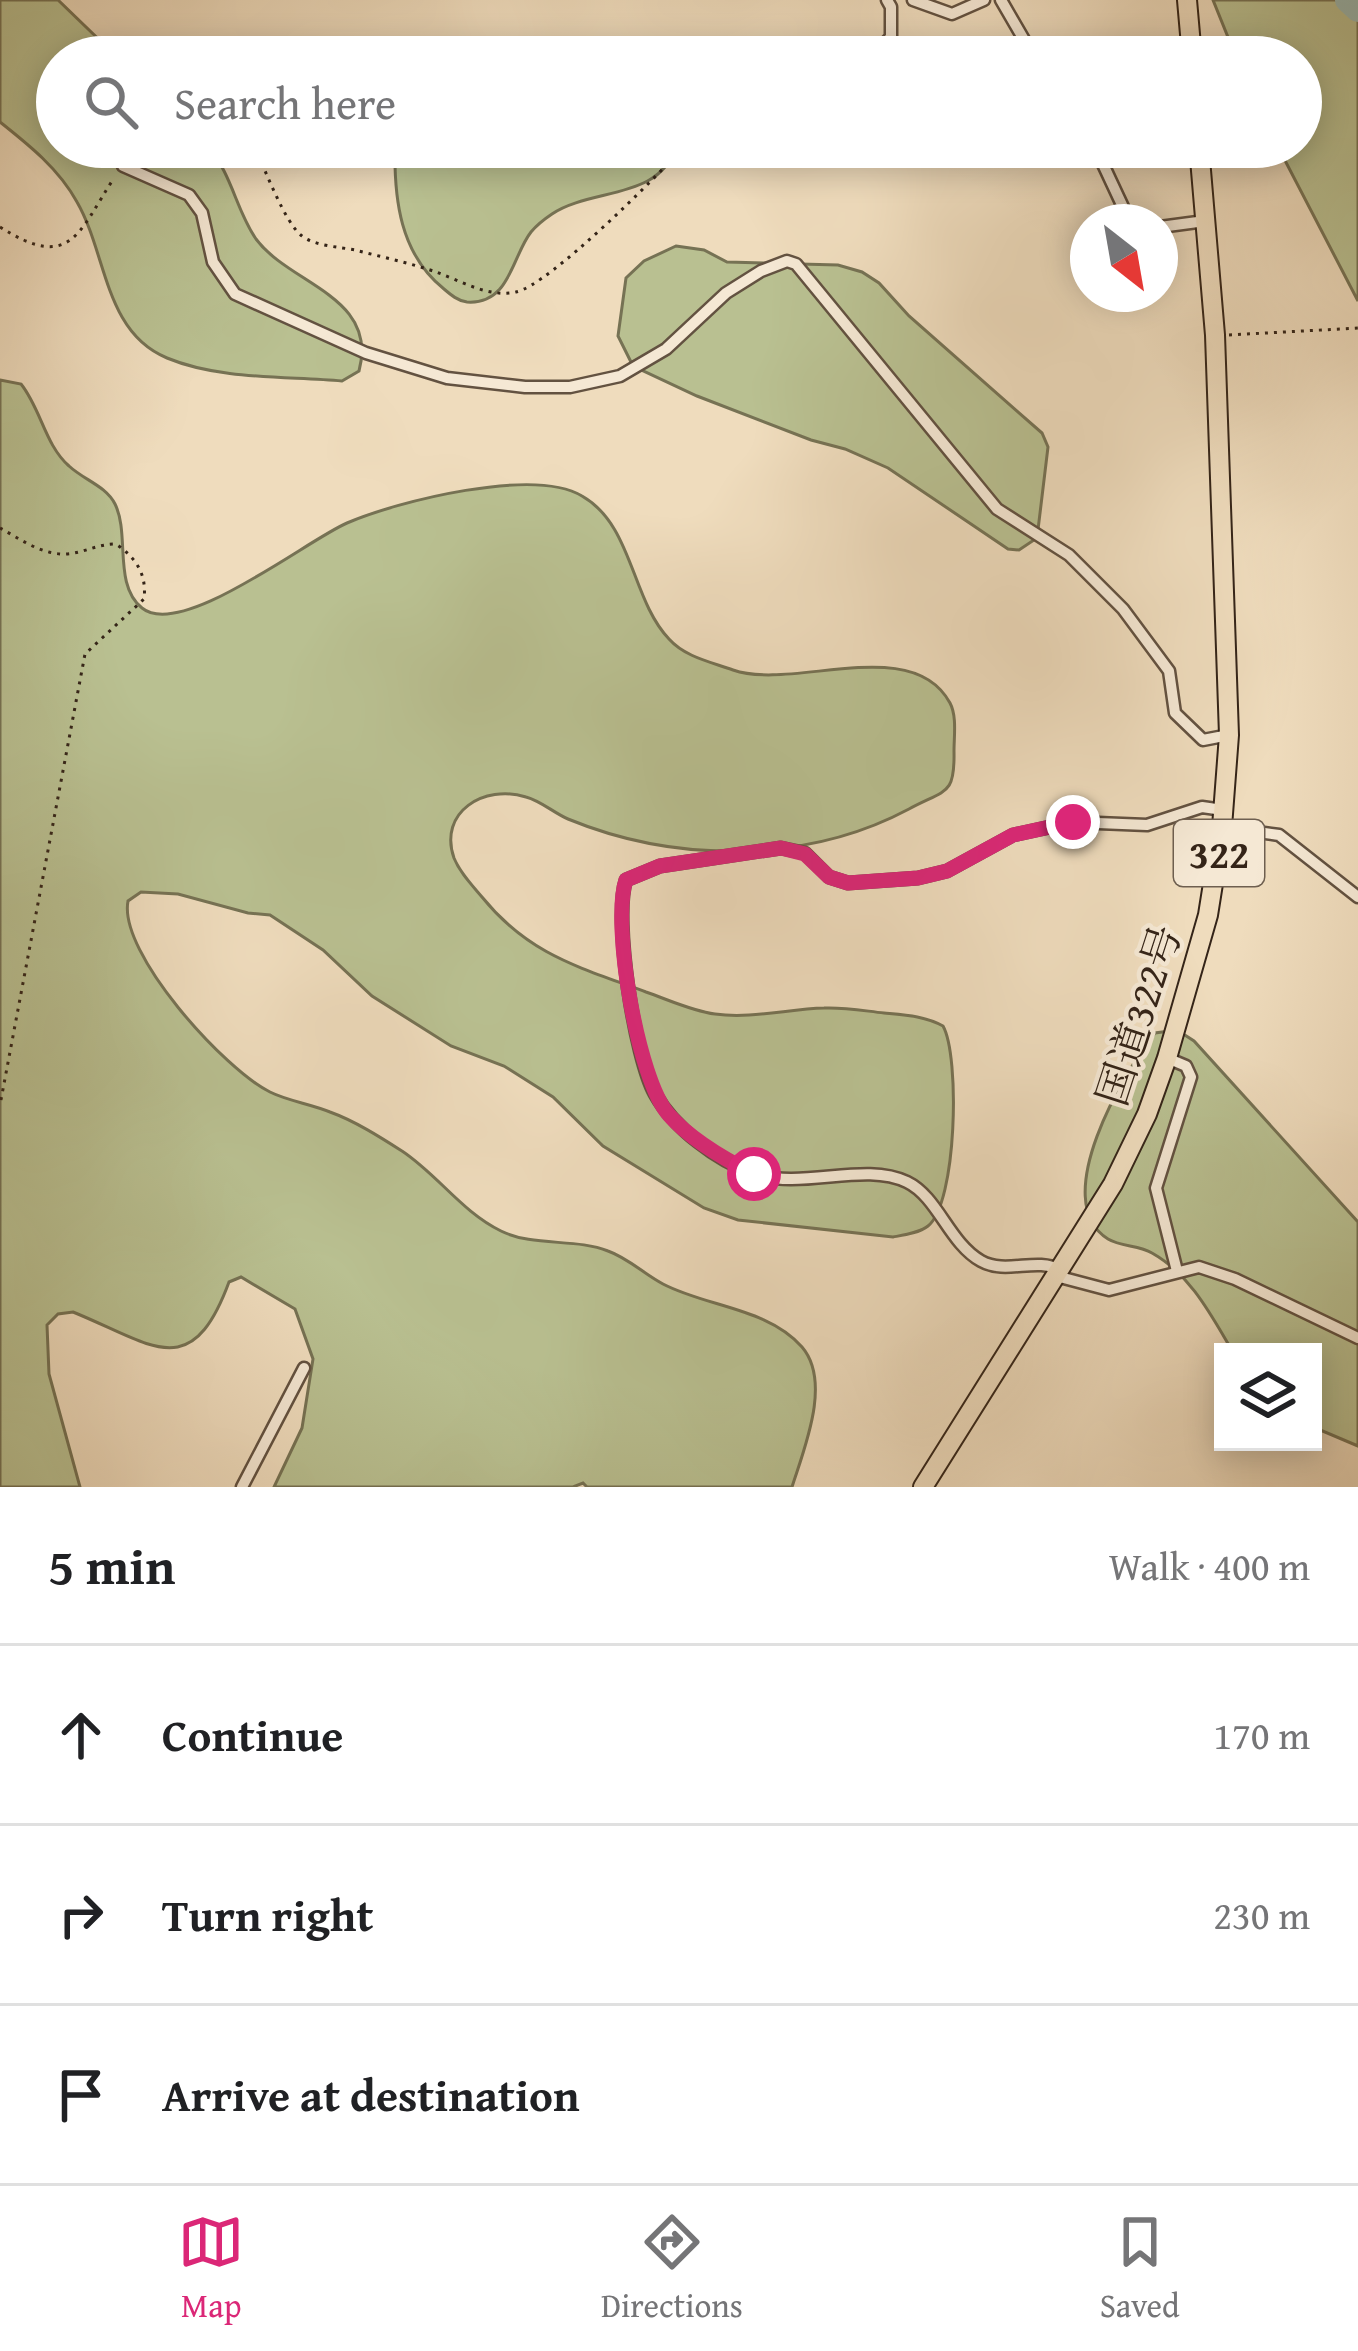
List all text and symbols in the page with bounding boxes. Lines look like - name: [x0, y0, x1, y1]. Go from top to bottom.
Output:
- search box: [36, 36, 1322, 168]
- icon: search: [78, 69, 144, 135]
- text: Search here: [174, 70, 396, 135]
- north arrow: [1070, 204, 1178, 312]
- route end: [1046, 795, 1100, 849]
- road number: 322: [1174, 820, 1264, 886]
- street label: 国道322号: [1080, 917, 1196, 1113]
- route start: [727, 1147, 781, 1201]
- map controls: [1214, 1343, 1322, 1451]
- button: layers: [1214, 1343, 1322, 1451]
- text: 5 min: [48, 1528, 175, 1603]
- text: Walk · 400 m: [1109, 1537, 1310, 1594]
- icon: ahead: [48, 1702, 114, 1768]
- text: Continue: [162, 1702, 343, 1767]
- text: 170 m: [1213, 1706, 1310, 1763]
- icon: right: [48, 1882, 114, 1948]
- text: Turn right: [162, 1882, 374, 1947]
- text: 230 m: [1213, 1886, 1310, 1943]
- icon: arrive: [48, 2062, 114, 2128]
- text: Arrive at destination: [162, 2062, 580, 2127]
- tab: Map: [178, 2209, 244, 2329]
- tab: Directions: [601, 2209, 743, 2329]
- tab: Saved: [1100, 2209, 1180, 2329]

